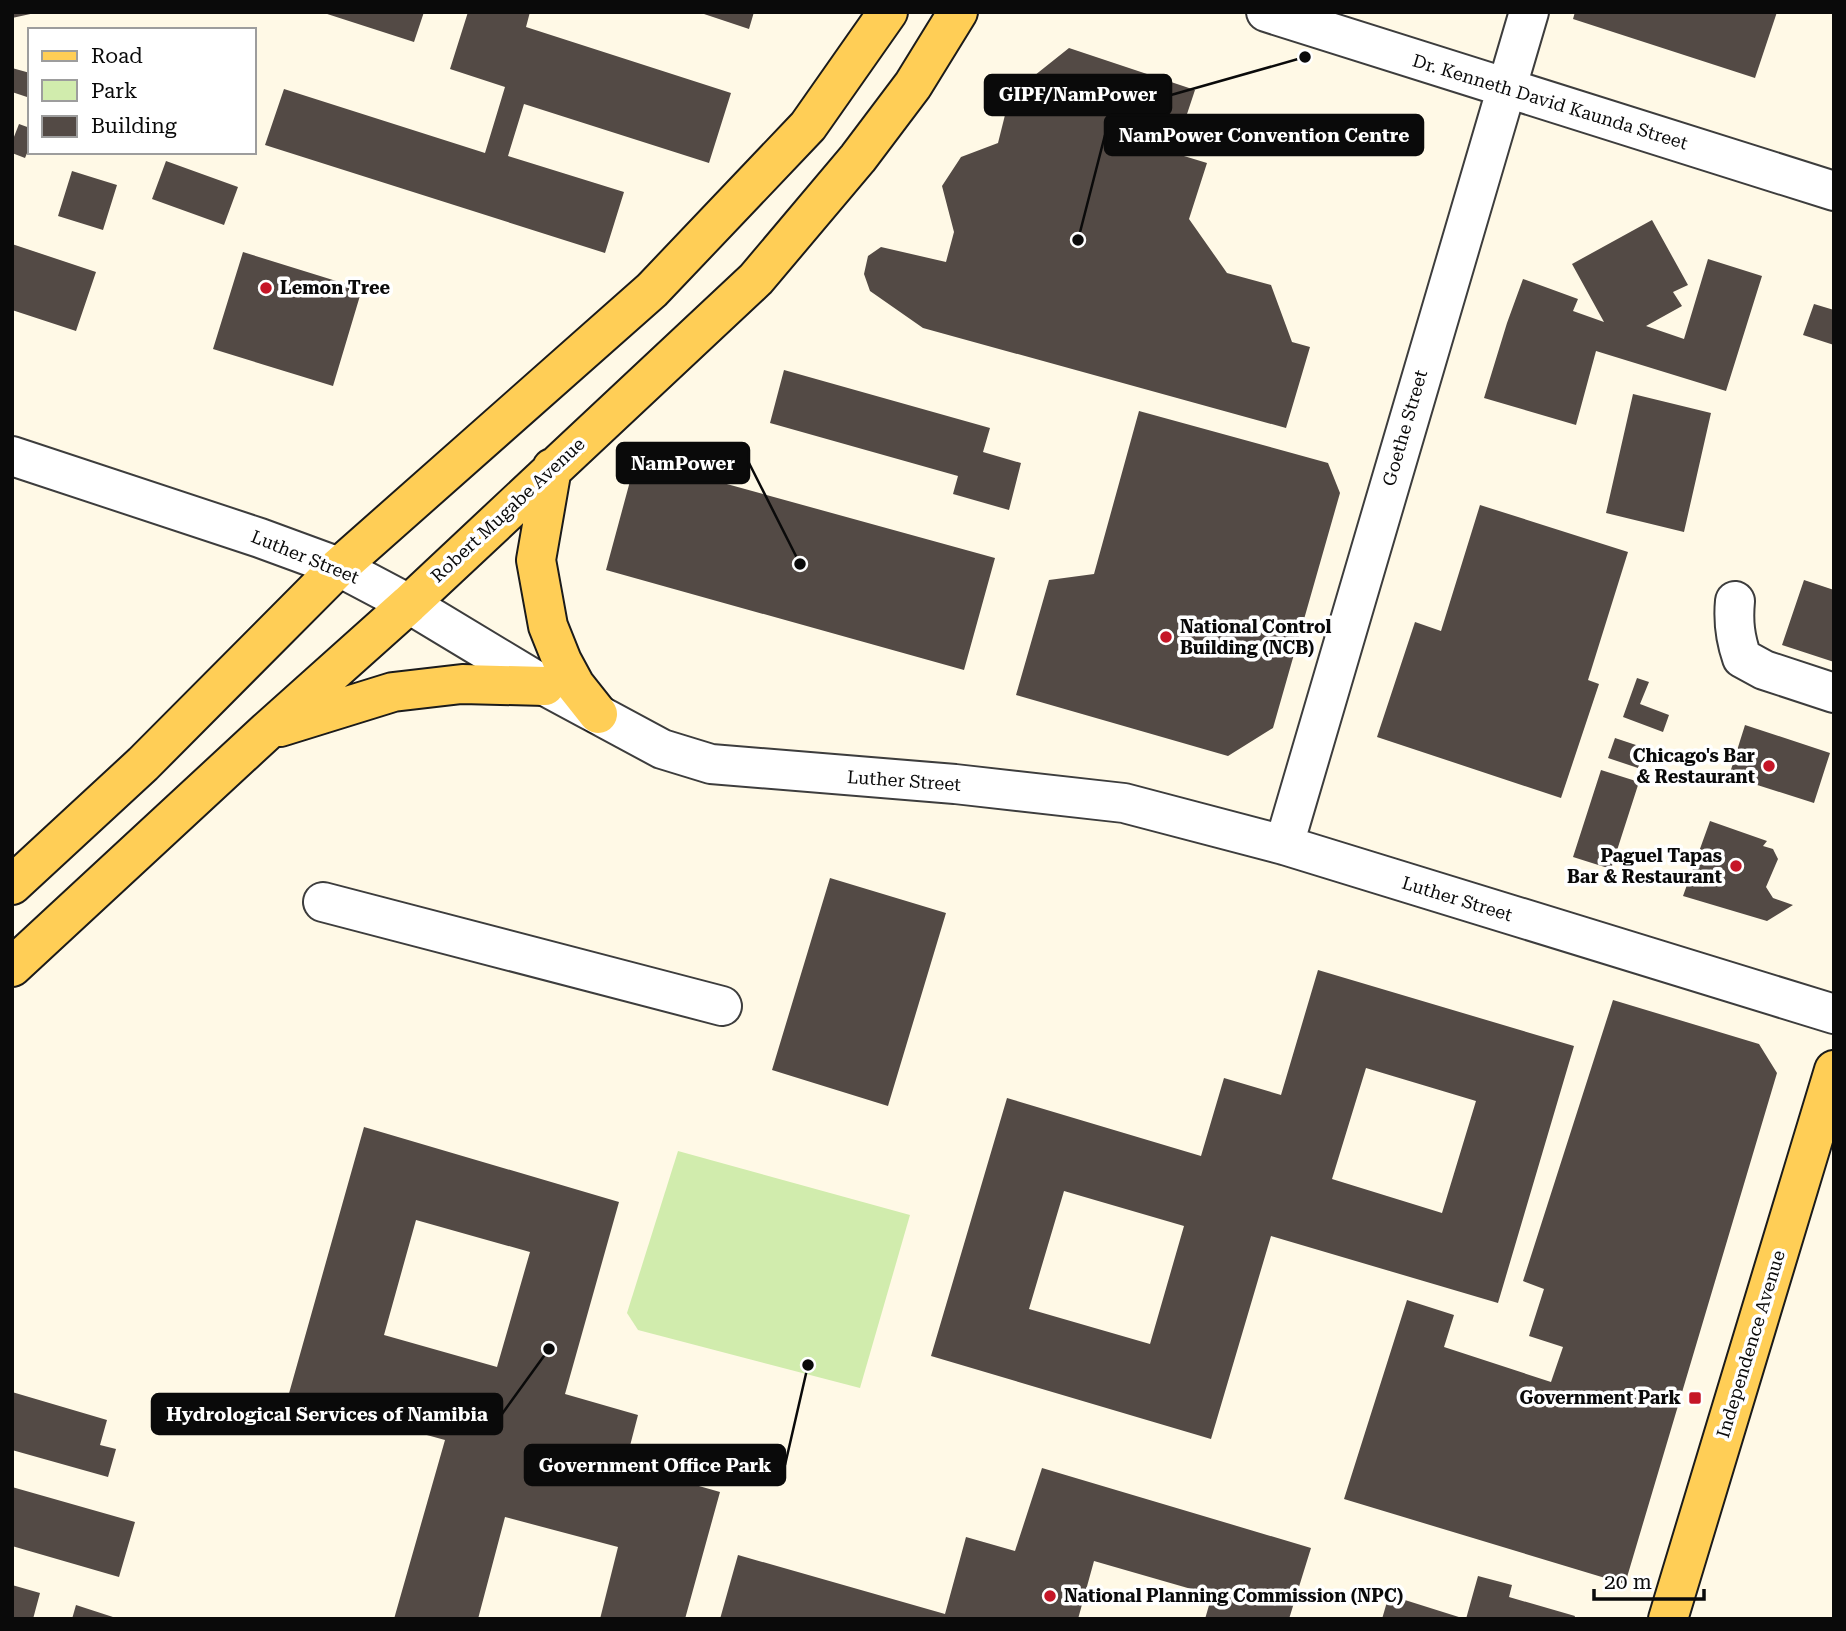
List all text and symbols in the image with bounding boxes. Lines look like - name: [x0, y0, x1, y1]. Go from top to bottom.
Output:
- legend: [28, 28, 256, 154]
- text: Road: [91, 44, 143, 68]
- street label: Dr. Kenneth David Kaunda Street: [1410, 50, 1691, 154]
- callout: GIPF/NamPower: [985, 75, 1171, 115]
- text: Park: [91, 79, 137, 103]
- text: GIPF/NamPower: [999, 83, 1158, 106]
- text: Building: [91, 114, 177, 138]
- callout: NamPower Convention Centre: [1105, 115, 1423, 155]
- text: NamPower Convention Centre: [1119, 124, 1409, 147]
- place label: Lemon Tree: [280, 277, 391, 298]
- marker: Lemon Tree: [258, 280, 274, 296]
- street label: Goethe Street: [1378, 367, 1431, 488]
- street label: Robert Mugabe Avenue: [427, 433, 589, 586]
- callout: NamPower: [617, 443, 749, 483]
- text: NamPower: [631, 452, 735, 475]
- street label: Luther Street: [248, 525, 362, 588]
- place label: National Control Building (NCB): [1180, 616, 1332, 658]
- marker: National Control Building (NCB): [1158, 629, 1174, 645]
- place label: Chicago's Bar & Restaurant: [1633, 745, 1755, 787]
- marker: Chicago's Bar & Restaurant: [1761, 758, 1777, 774]
- street label: Luther Street: [846, 766, 962, 795]
- place label: Paguel Tapas Bar & Restaurant: [1567, 845, 1722, 887]
- marker: Paguel Tapas Bar & Restaurant: [1728, 858, 1744, 874]
- street label: Luther Street: [1399, 872, 1515, 925]
- street label: Independence Avenue: [1712, 1247, 1789, 1440]
- place label: Government Park: [1519, 1387, 1682, 1408]
- marker: Government Park: [1687, 1390, 1703, 1406]
- callout: Hydrological Services of Namibia: [152, 1394, 502, 1434]
- text: Hydrological Services of Namibia: [166, 1403, 488, 1426]
- callout: Government Office Park: [525, 1445, 785, 1485]
- text: Government Office Park: [539, 1454, 771, 1477]
- scale bar: [1594, 1558, 1704, 1602]
- text: 20 m: [1604, 1570, 1652, 1594]
- place label: National Planning Commission (NPC): [1064, 1585, 1403, 1606]
- marker: National Planning Commission (NPC): [1042, 1588, 1058, 1604]

